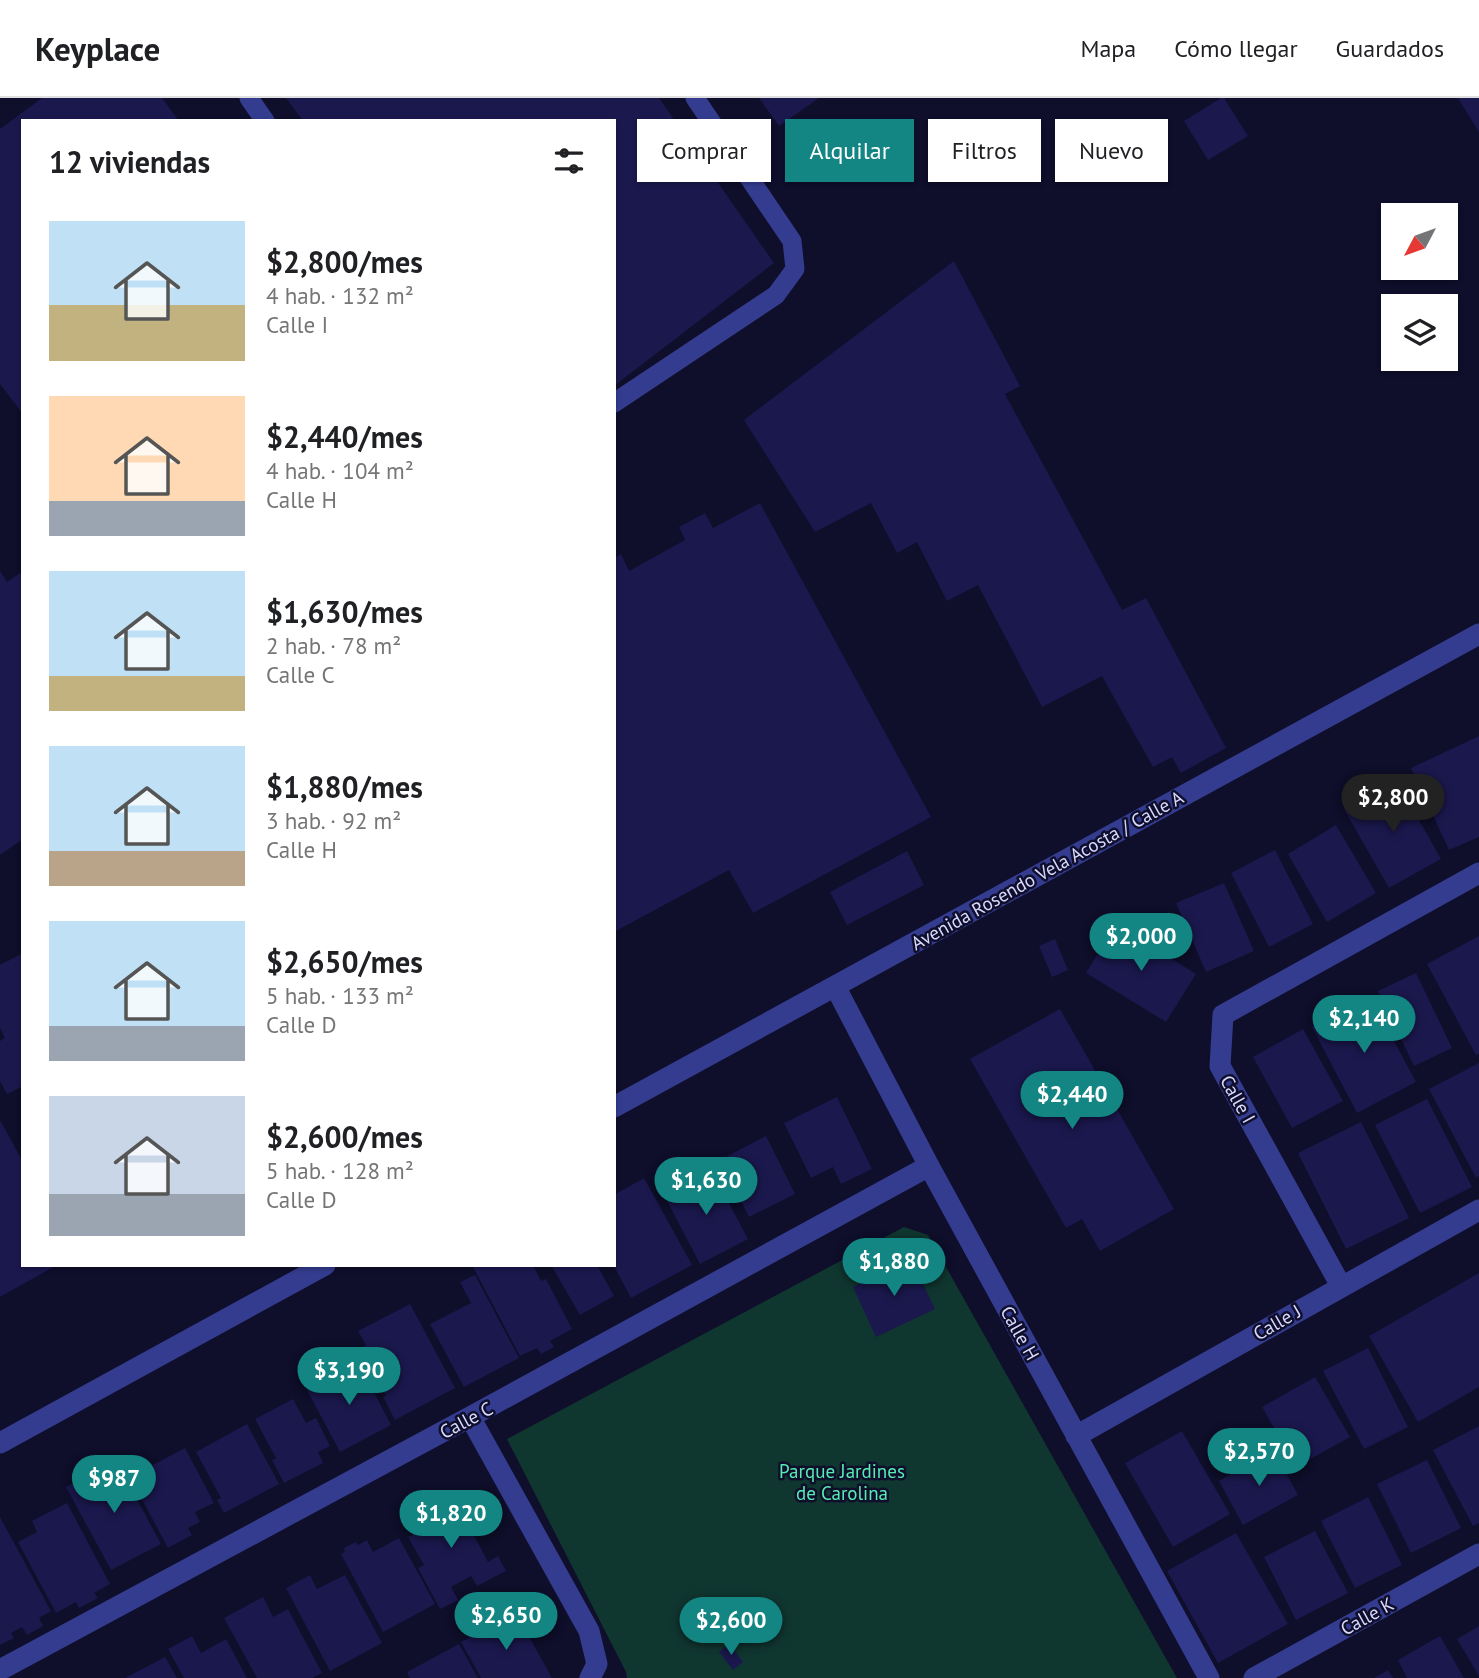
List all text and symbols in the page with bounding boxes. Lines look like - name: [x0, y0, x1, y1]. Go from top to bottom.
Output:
- text: Keyplace: [35, 27, 160, 70]
- text: Mapa: [1080, 33, 1136, 64]
- text: Cómo llegar: [1174, 33, 1298, 64]
- text: Guardados: [1336, 33, 1444, 64]
- chip: Comprar: [637, 119, 771, 182]
- chip: Alquilar: [785, 119, 914, 182]
- chip: Filtros: [928, 119, 1041, 182]
- chip: Nuevo: [1055, 119, 1168, 182]
- text: 12 viviendas: [49, 142, 210, 181]
- icon: filters: [550, 142, 588, 180]
- north arrow: [1381, 203, 1458, 280]
- map controls: [1381, 203, 1458, 371]
- text: $2,800/mes: [266, 242, 423, 281]
- icon: home: [105, 249, 189, 333]
- text: 4 hab. · 132 m²: [266, 281, 414, 310]
- button: layers: [1381, 294, 1458, 371]
- text: Calle I: [266, 310, 328, 339]
- text: $2,440/mes: [266, 417, 423, 456]
- icon: home: [105, 424, 189, 508]
- text: 4 hab. · 104 m²: [266, 456, 414, 485]
- text: Calle H: [266, 485, 337, 514]
- text: $1,630/mes: [266, 592, 423, 631]
- icon: home: [105, 599, 189, 683]
- text: 2 hab. · 78 m²: [266, 631, 401, 660]
- text: Calle C: [266, 660, 335, 689]
- text: $1,880/mes: [266, 767, 423, 806]
- icon: home: [105, 774, 189, 858]
- pin: $2,800: [1336, 774, 1450, 834]
- text: $2,800: [1357, 782, 1429, 811]
- street label: Avenida Rosendo Vela Acosta / Calle A: [907, 785, 1187, 955]
- text: 3 hab. · 92 m²: [266, 806, 401, 835]
- text: Calle H: [266, 835, 337, 864]
- pin: $2,000: [1084, 914, 1198, 973]
- text: $2,000: [1105, 921, 1177, 950]
- text: $2,650/mes: [266, 942, 423, 981]
- icon: home: [105, 949, 189, 1033]
- text: 5 hab. · 133 m²: [266, 981, 414, 1010]
- pin: $2,140: [1307, 996, 1421, 1055]
- text: $2,140: [1328, 1003, 1400, 1032]
- text: Calle D: [266, 1010, 336, 1039]
- street label: Calle I: [1215, 1071, 1261, 1127]
- pin: $2,440: [1015, 1072, 1129, 1131]
- text: $2,440: [1036, 1079, 1108, 1108]
- text: $2,600/mes: [266, 1117, 423, 1156]
- icon: home: [105, 1124, 189, 1208]
- text: 5 hab. · 128 m²: [266, 1156, 414, 1185]
- pin: $1,630: [649, 1158, 763, 1217]
- text: $1,630: [670, 1165, 742, 1194]
- text: Calle D: [266, 1185, 336, 1214]
- pin: $1,880: [837, 1238, 951, 1298]
- text: $1,880: [858, 1246, 930, 1275]
- street label: Calle J: [1249, 1299, 1305, 1345]
- street label: Calle H: [995, 1302, 1045, 1364]
- pin: $3,190: [292, 1348, 406, 1407]
- text: $3,190: [313, 1355, 385, 1384]
- street label: Calle C: [435, 1396, 497, 1444]
- pin: $2,570: [1202, 1428, 1316, 1488]
- text: $2,570: [1223, 1436, 1295, 1465]
- pin: $987: [73, 1456, 155, 1515]
- park label: Parque Jardines de Carolina: [779, 1459, 905, 1505]
- text: $987: [88, 1463, 140, 1492]
- pin: $1,820: [394, 1490, 508, 1550]
- text: $1,820: [415, 1498, 487, 1527]
- pin: $2,650: [449, 1592, 563, 1652]
- street label: Calle K: [1336, 1592, 1398, 1640]
- pin: $2,600: [674, 1598, 788, 1657]
- text: $2,650: [470, 1600, 542, 1629]
- text: $2,600: [695, 1605, 767, 1634]

